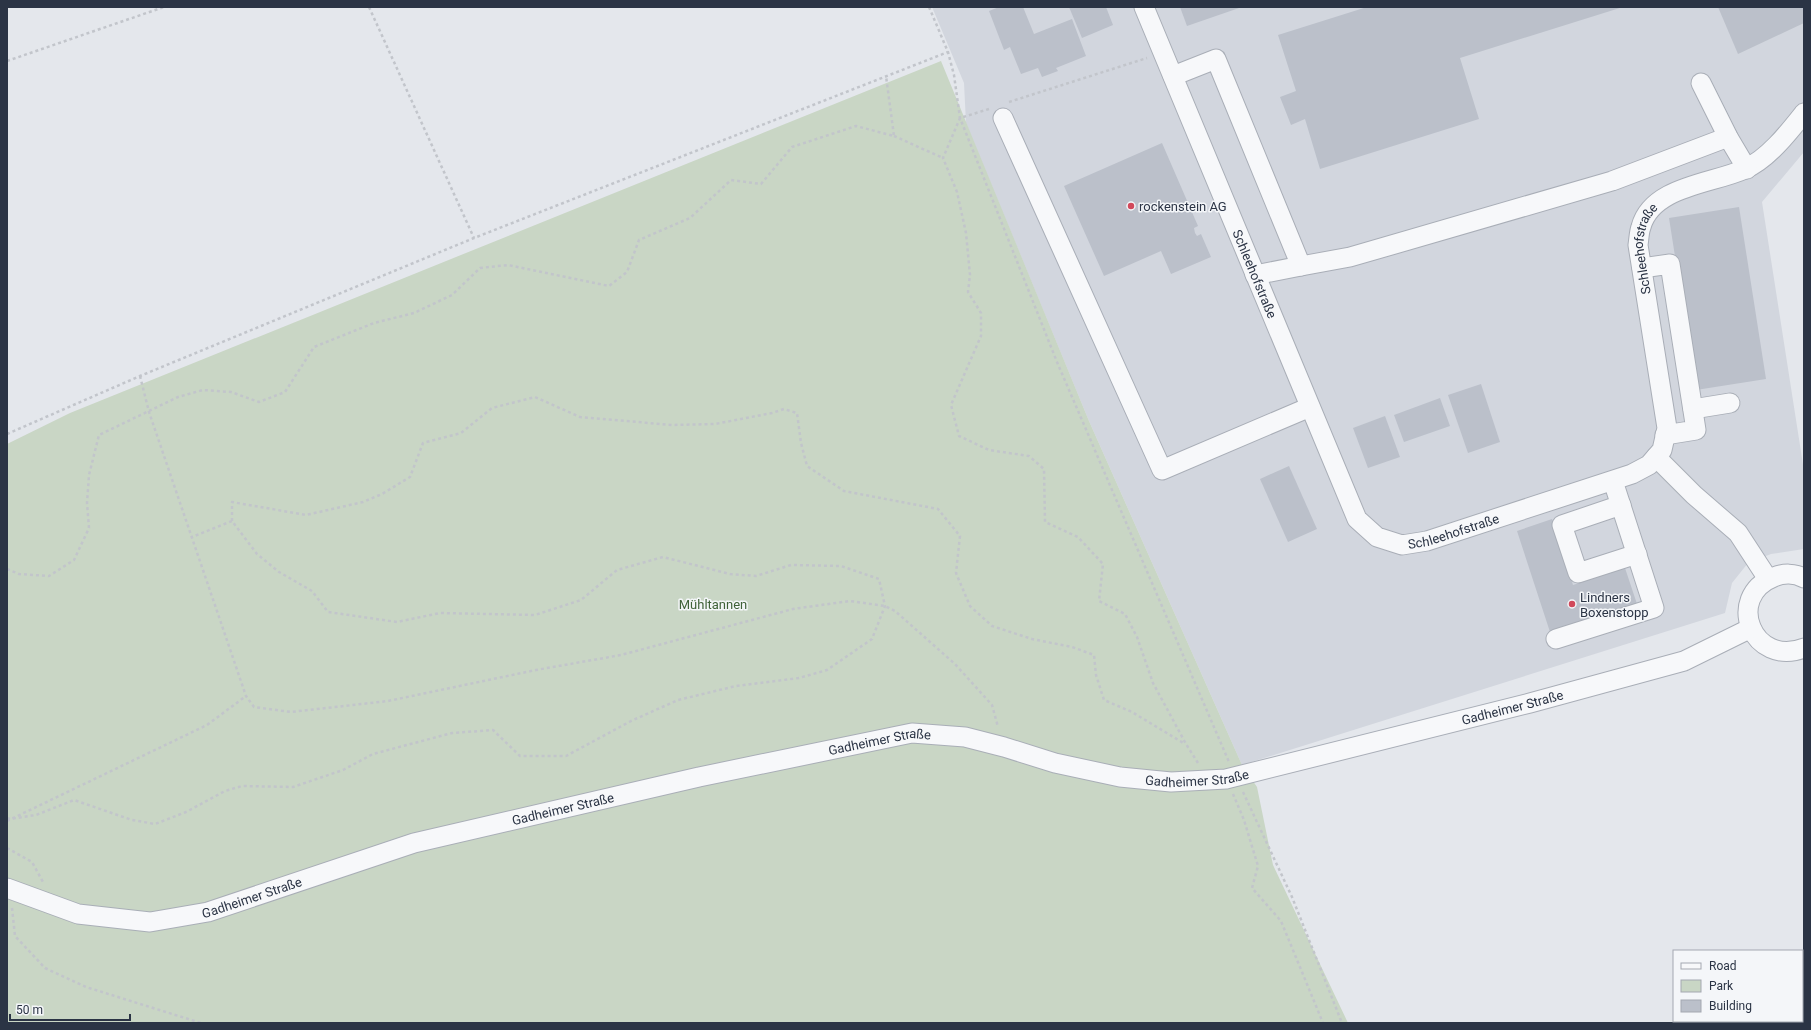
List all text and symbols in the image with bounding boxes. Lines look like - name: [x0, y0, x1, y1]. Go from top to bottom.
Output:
- place label: rockenstein AG: [1139, 199, 1227, 214]
- street label: Schleehofstraße: [1631, 200, 1661, 295]
- marker: rockenstein AG: [1126, 201, 1136, 211]
- street label: Schleehofstraße: [1229, 227, 1280, 321]
- street label: Schleehofstraße: [1407, 511, 1501, 552]
- place label: Lindners Boxenstopp: [1580, 590, 1649, 620]
- park label: Mühltannen: [679, 597, 747, 612]
- marker: Lindners Boxenstopp: [1567, 599, 1577, 609]
- street label: Gadheimer Straße: [1460, 687, 1565, 728]
- street label: Gadheimer Straße: [827, 726, 932, 758]
- street label: Gadheimer Straße: [1144, 767, 1251, 790]
- street label: Gadheimer Straße: [510, 790, 616, 828]
- street label: Gadheimer Straße: [201, 874, 304, 921]
- legend: [1673, 950, 1803, 1022]
- text: Road: [1709, 959, 1737, 973]
- text: Park: [1709, 979, 1734, 993]
- scale bar: [10, 996, 130, 1022]
- text: Building: [1709, 999, 1752, 1013]
- text: 50 m: [16, 1003, 43, 1017]

